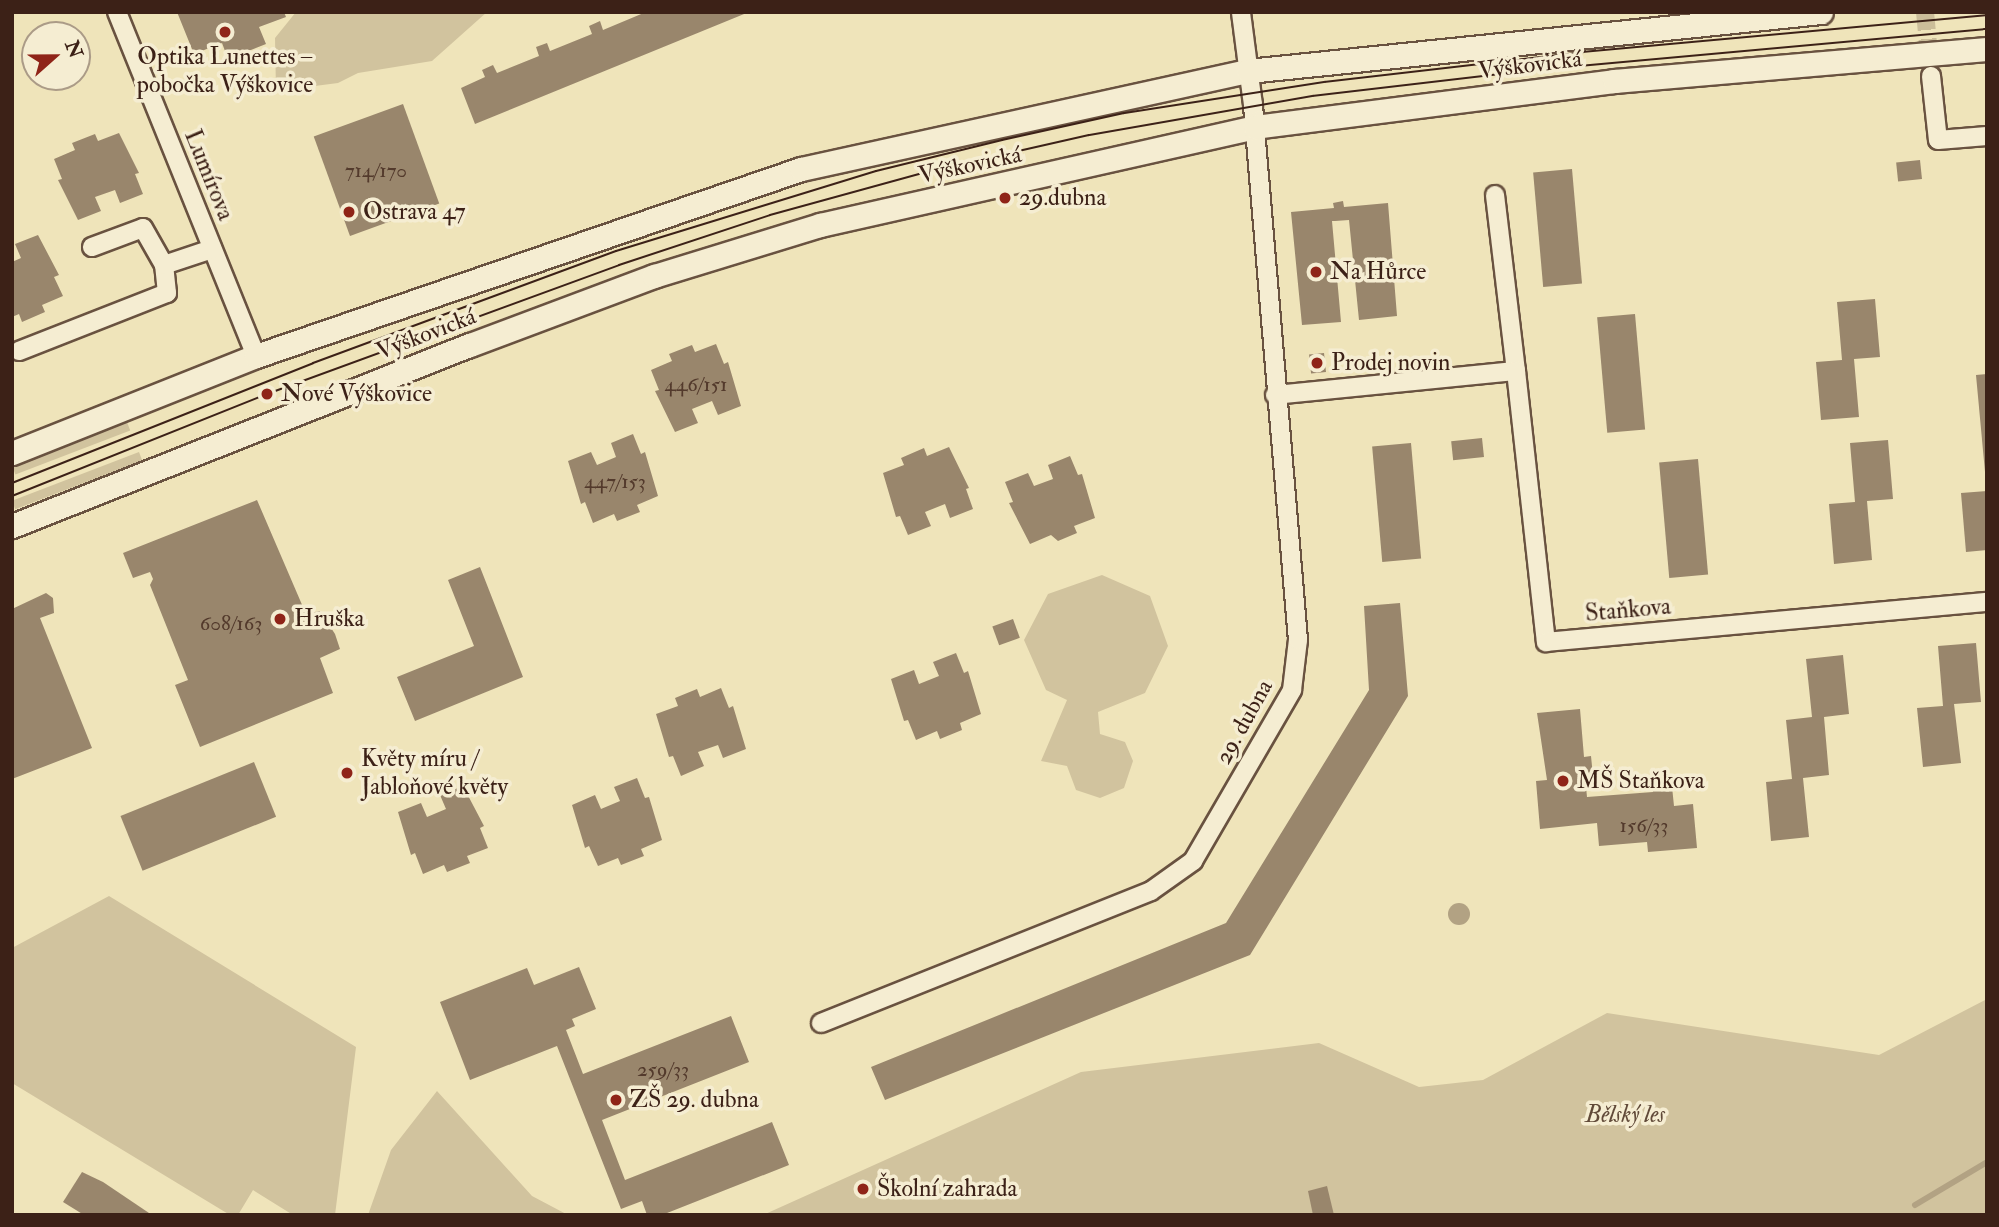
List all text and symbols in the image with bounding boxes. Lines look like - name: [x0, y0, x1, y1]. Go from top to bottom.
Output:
- north arrow: [21, 21, 91, 91]
- marker: Optika Lunettes – pobočka Výškovice: [217, 24, 233, 40]
- text: N: [59, 37, 88, 61]
- place label: Optika Lunettes – pobočka Výškovice: [137, 43, 313, 99]
- street label: Výškovická: [1476, 44, 1584, 86]
- street label: Lumírova: [178, 125, 240, 225]
- street label: Výškovická: [916, 140, 1024, 190]
- house number: 714/170: [345, 158, 407, 184]
- place label: 29.dubna: [1019, 184, 1106, 212]
- marker: 29.dubna: [997, 190, 1013, 206]
- place label: Ostrava 47: [363, 198, 466, 226]
- marker: Ostrava 47: [341, 204, 357, 220]
- place label: Na Hůrce: [1330, 258, 1426, 286]
- marker: Na Hůrce: [1308, 264, 1324, 280]
- street label: Výškovická: [372, 302, 480, 366]
- place label: Prodej novin: [1331, 349, 1450, 377]
- marker: Prodej novin: [1309, 355, 1325, 371]
- house number: 446/151: [665, 372, 727, 398]
- place label: Nové Výškovice: [281, 380, 432, 408]
- marker: Nové Výškovice: [259, 386, 275, 402]
- house number: 447/153: [584, 469, 646, 495]
- street label: Staňkova: [1584, 592, 1672, 628]
- place label: Hruška: [294, 605, 364, 633]
- house number: 608/163: [200, 611, 262, 637]
- marker: Hruška: [272, 611, 288, 627]
- street label: 29. dubna: [1209, 675, 1279, 769]
- place label: Květy míru / Jabloňové květy: [361, 745, 508, 801]
- marker: Květy míru / Jabloňové květy: [339, 765, 355, 781]
- place label: MŠ Staňkova: [1577, 767, 1704, 795]
- marker: MŠ Staňkova: [1555, 773, 1571, 789]
- house number: 156/33: [1620, 813, 1668, 839]
- house number: 259/33: [637, 1057, 689, 1083]
- place label: ZŠ 29. dubna: [630, 1086, 759, 1114]
- marker: ZŠ 29. dubna: [608, 1092, 624, 1108]
- park label: Bělský les: [1585, 1101, 1665, 1129]
- place label: Školní zahrada: [877, 1175, 1017, 1203]
- marker: Školní zahrada: [855, 1181, 871, 1197]

